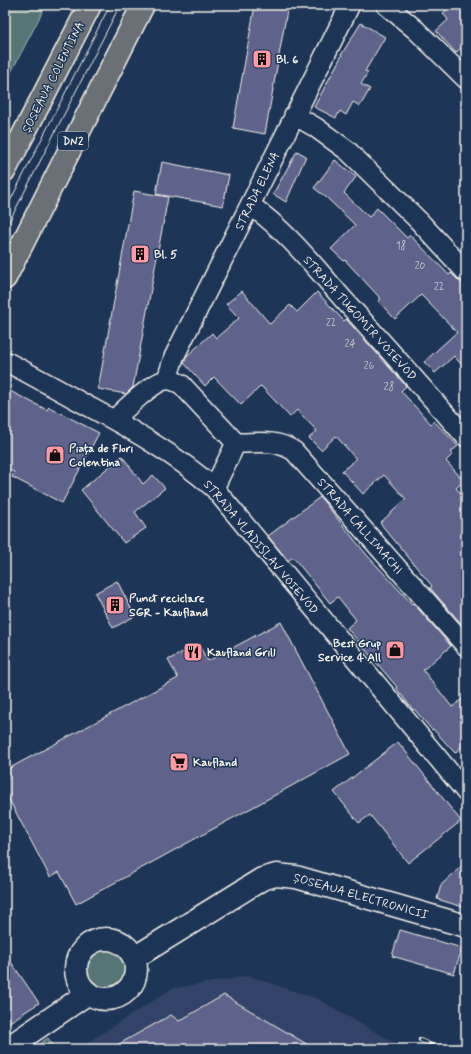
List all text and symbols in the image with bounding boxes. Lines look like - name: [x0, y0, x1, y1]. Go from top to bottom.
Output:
- street label: ȘOSEAUA COLENTINA: [19, 19, 89, 136]
- building icon: Bl. 6: [251, 48, 273, 70]
- place label: Bl. 6: [276, 52, 298, 68]
- road number: DN2: [58, 132, 88, 150]
- street label: STRADA ELENA: [232, 149, 284, 234]
- house number: 18: [396, 239, 406, 253]
- building icon: Bl. 5: [129, 243, 151, 265]
- place label: Bl. 5: [154, 247, 178, 263]
- street label: STRADA TUGOMIR VOIEVOD: [299, 253, 420, 385]
- house number: 20: [415, 260, 426, 273]
- house number: 22: [434, 281, 444, 294]
- house number: 22: [326, 317, 336, 330]
- house number: 24: [345, 338, 355, 351]
- house number: 26: [364, 360, 375, 373]
- house number: 28: [384, 380, 394, 394]
- place label: Piața de Flori Colentina: [69, 441, 133, 471]
- shop icon: Piața de Flori Colentina: [44, 444, 66, 466]
- street label: STRADA CALLIMACHI: [313, 475, 406, 578]
- street label: STRADA VLADISLAV VOIEVOD: [199, 477, 321, 618]
- place label: Punct reciclare SGR - Kaufland: [129, 591, 208, 621]
- building icon: Punct reciclare SGR - Kaufland: [104, 594, 126, 616]
- place label: Best Grup Service 4 All: [318, 636, 381, 666]
- shop icon: Best Grup Service 4 All: [384, 639, 406, 661]
- restaurant icon: Kaufland Grill: [182, 641, 204, 663]
- place label: Kaufland Grill: [207, 645, 276, 661]
- supermarket icon: Kaufland: [168, 751, 190, 773]
- place label: Kaufland: [193, 755, 237, 771]
- street label: ȘOSEAUA ELECTRONICII: [291, 870, 430, 924]

